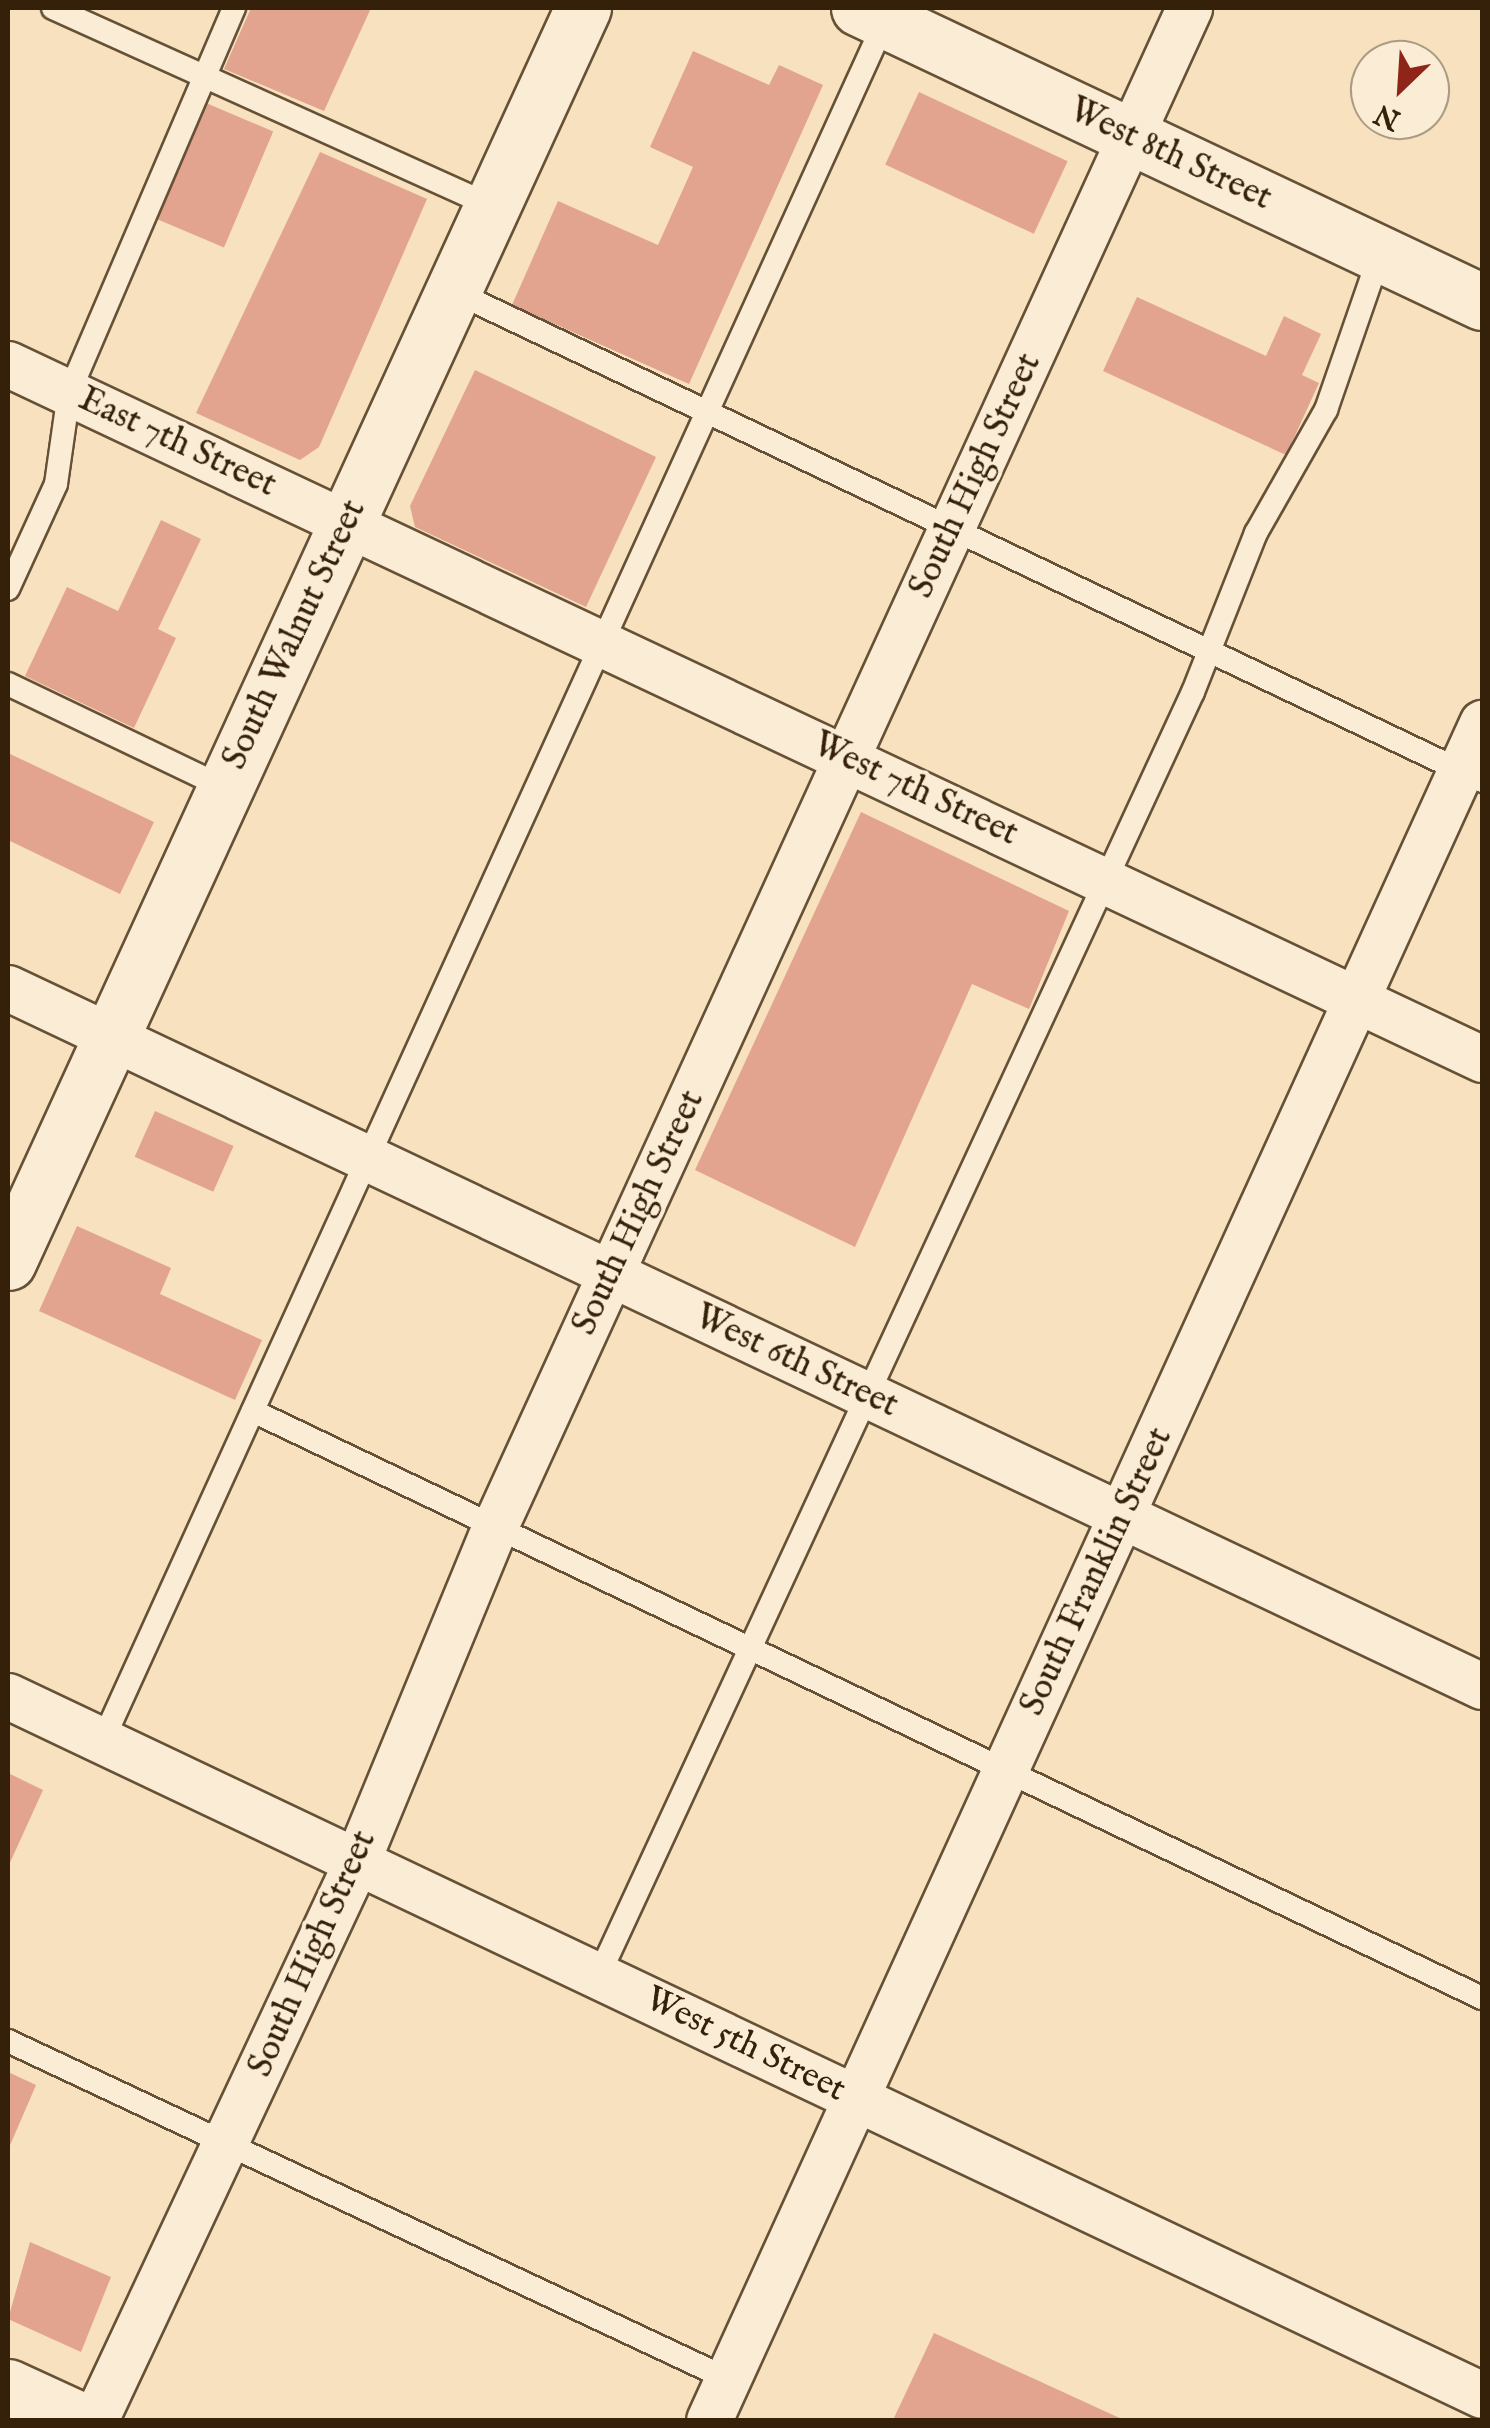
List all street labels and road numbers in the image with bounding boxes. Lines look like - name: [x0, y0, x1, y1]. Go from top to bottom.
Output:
- street label: West 8th Street: [1062, 90, 1278, 220]
- street label: South High Street: [901, 347, 1051, 605]
- street label: East 7th Street: [72, 379, 282, 507]
- street label: South Walnut Street: [214, 494, 376, 776]
- street label: West 7th Street: [806, 724, 1024, 856]
- street label: South High Street: [564, 1084, 714, 1342]
- street label: West 6th Street: [688, 1297, 904, 1427]
- street label: South Franklin Street: [1012, 1422, 1182, 1722]
- street label: South High Street: [240, 1825, 386, 2083]
- street label: West 5th Street: [638, 1978, 852, 2112]

